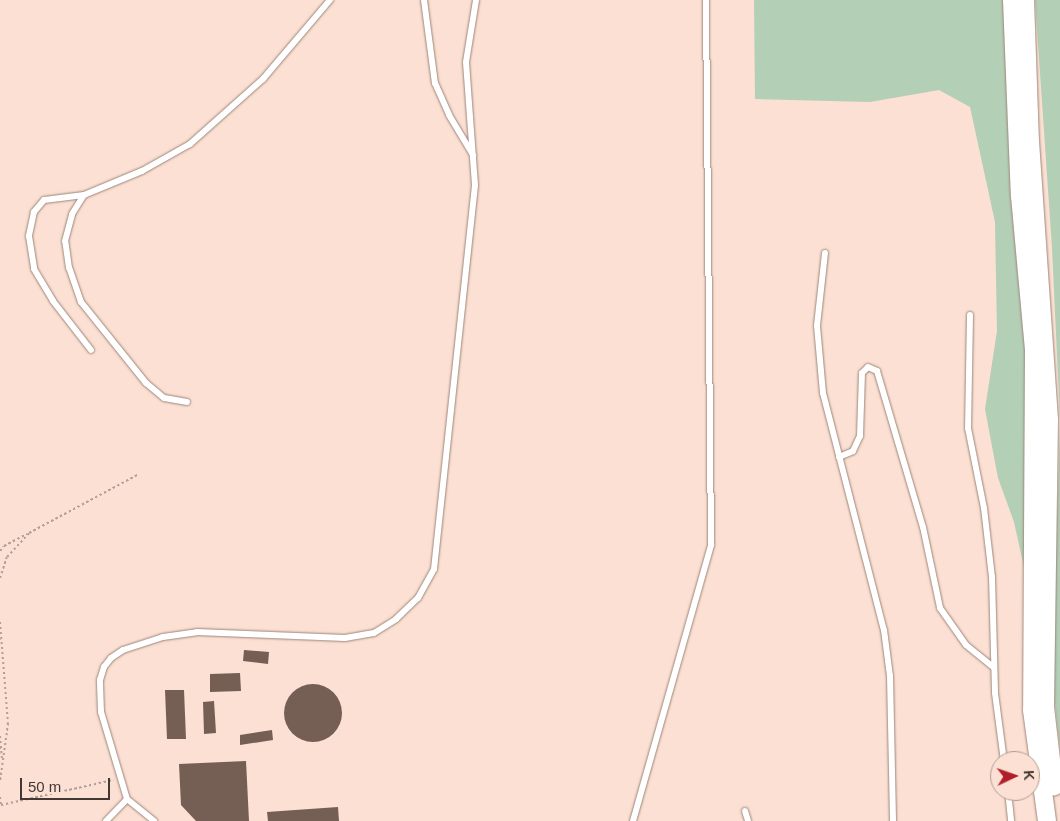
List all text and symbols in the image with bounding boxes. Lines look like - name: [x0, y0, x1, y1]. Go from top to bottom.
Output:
- north arrow: [990, 751, 1040, 801]
- scale bar: [22, 768, 112, 800]
- text: K: [1021, 770, 1037, 781]
- text: 50 m: [28, 778, 61, 795]

